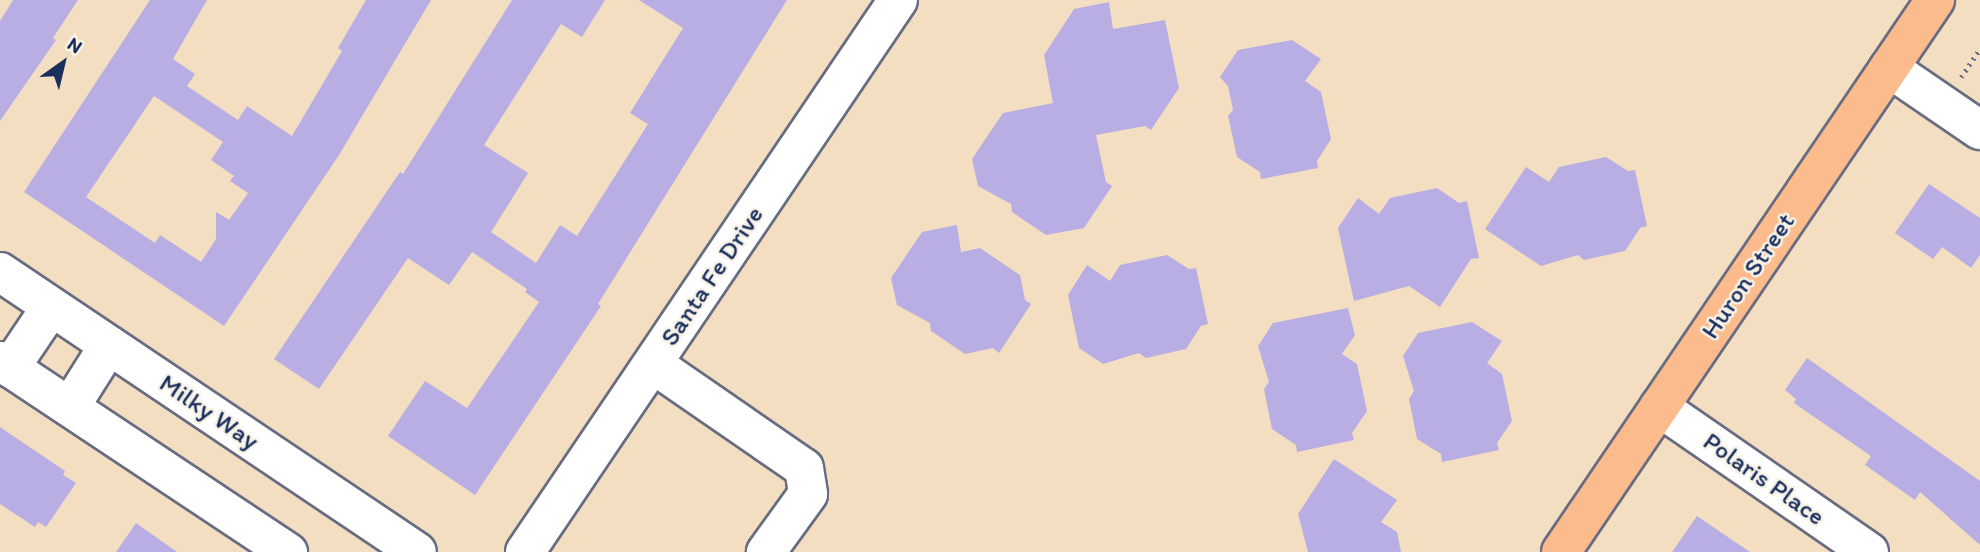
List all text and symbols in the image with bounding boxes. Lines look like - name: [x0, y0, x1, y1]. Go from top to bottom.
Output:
- north arrow: [28, 28, 98, 98]
- text: N: [63, 32, 87, 58]
- street label: Santa Fe Drive: [654, 201, 770, 351]
- street label: Huron Street: [1695, 207, 1801, 345]
- street label: Milky Way: [154, 368, 264, 456]
- street label: Polaris Place: [1697, 426, 1831, 532]

